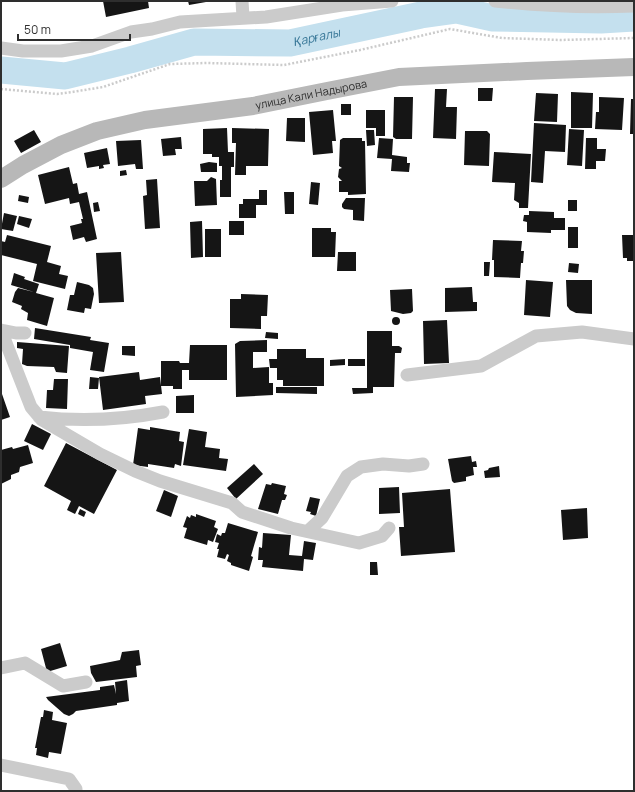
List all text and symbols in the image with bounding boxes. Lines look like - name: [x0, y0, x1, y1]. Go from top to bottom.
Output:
- scale bar: [18, 16, 130, 42]
- text: 50 m: [24, 21, 51, 38]
- water label: Қарғалы: [292, 23, 342, 50]
- street label: улица Кали Надырова: [254, 75, 368, 112]

